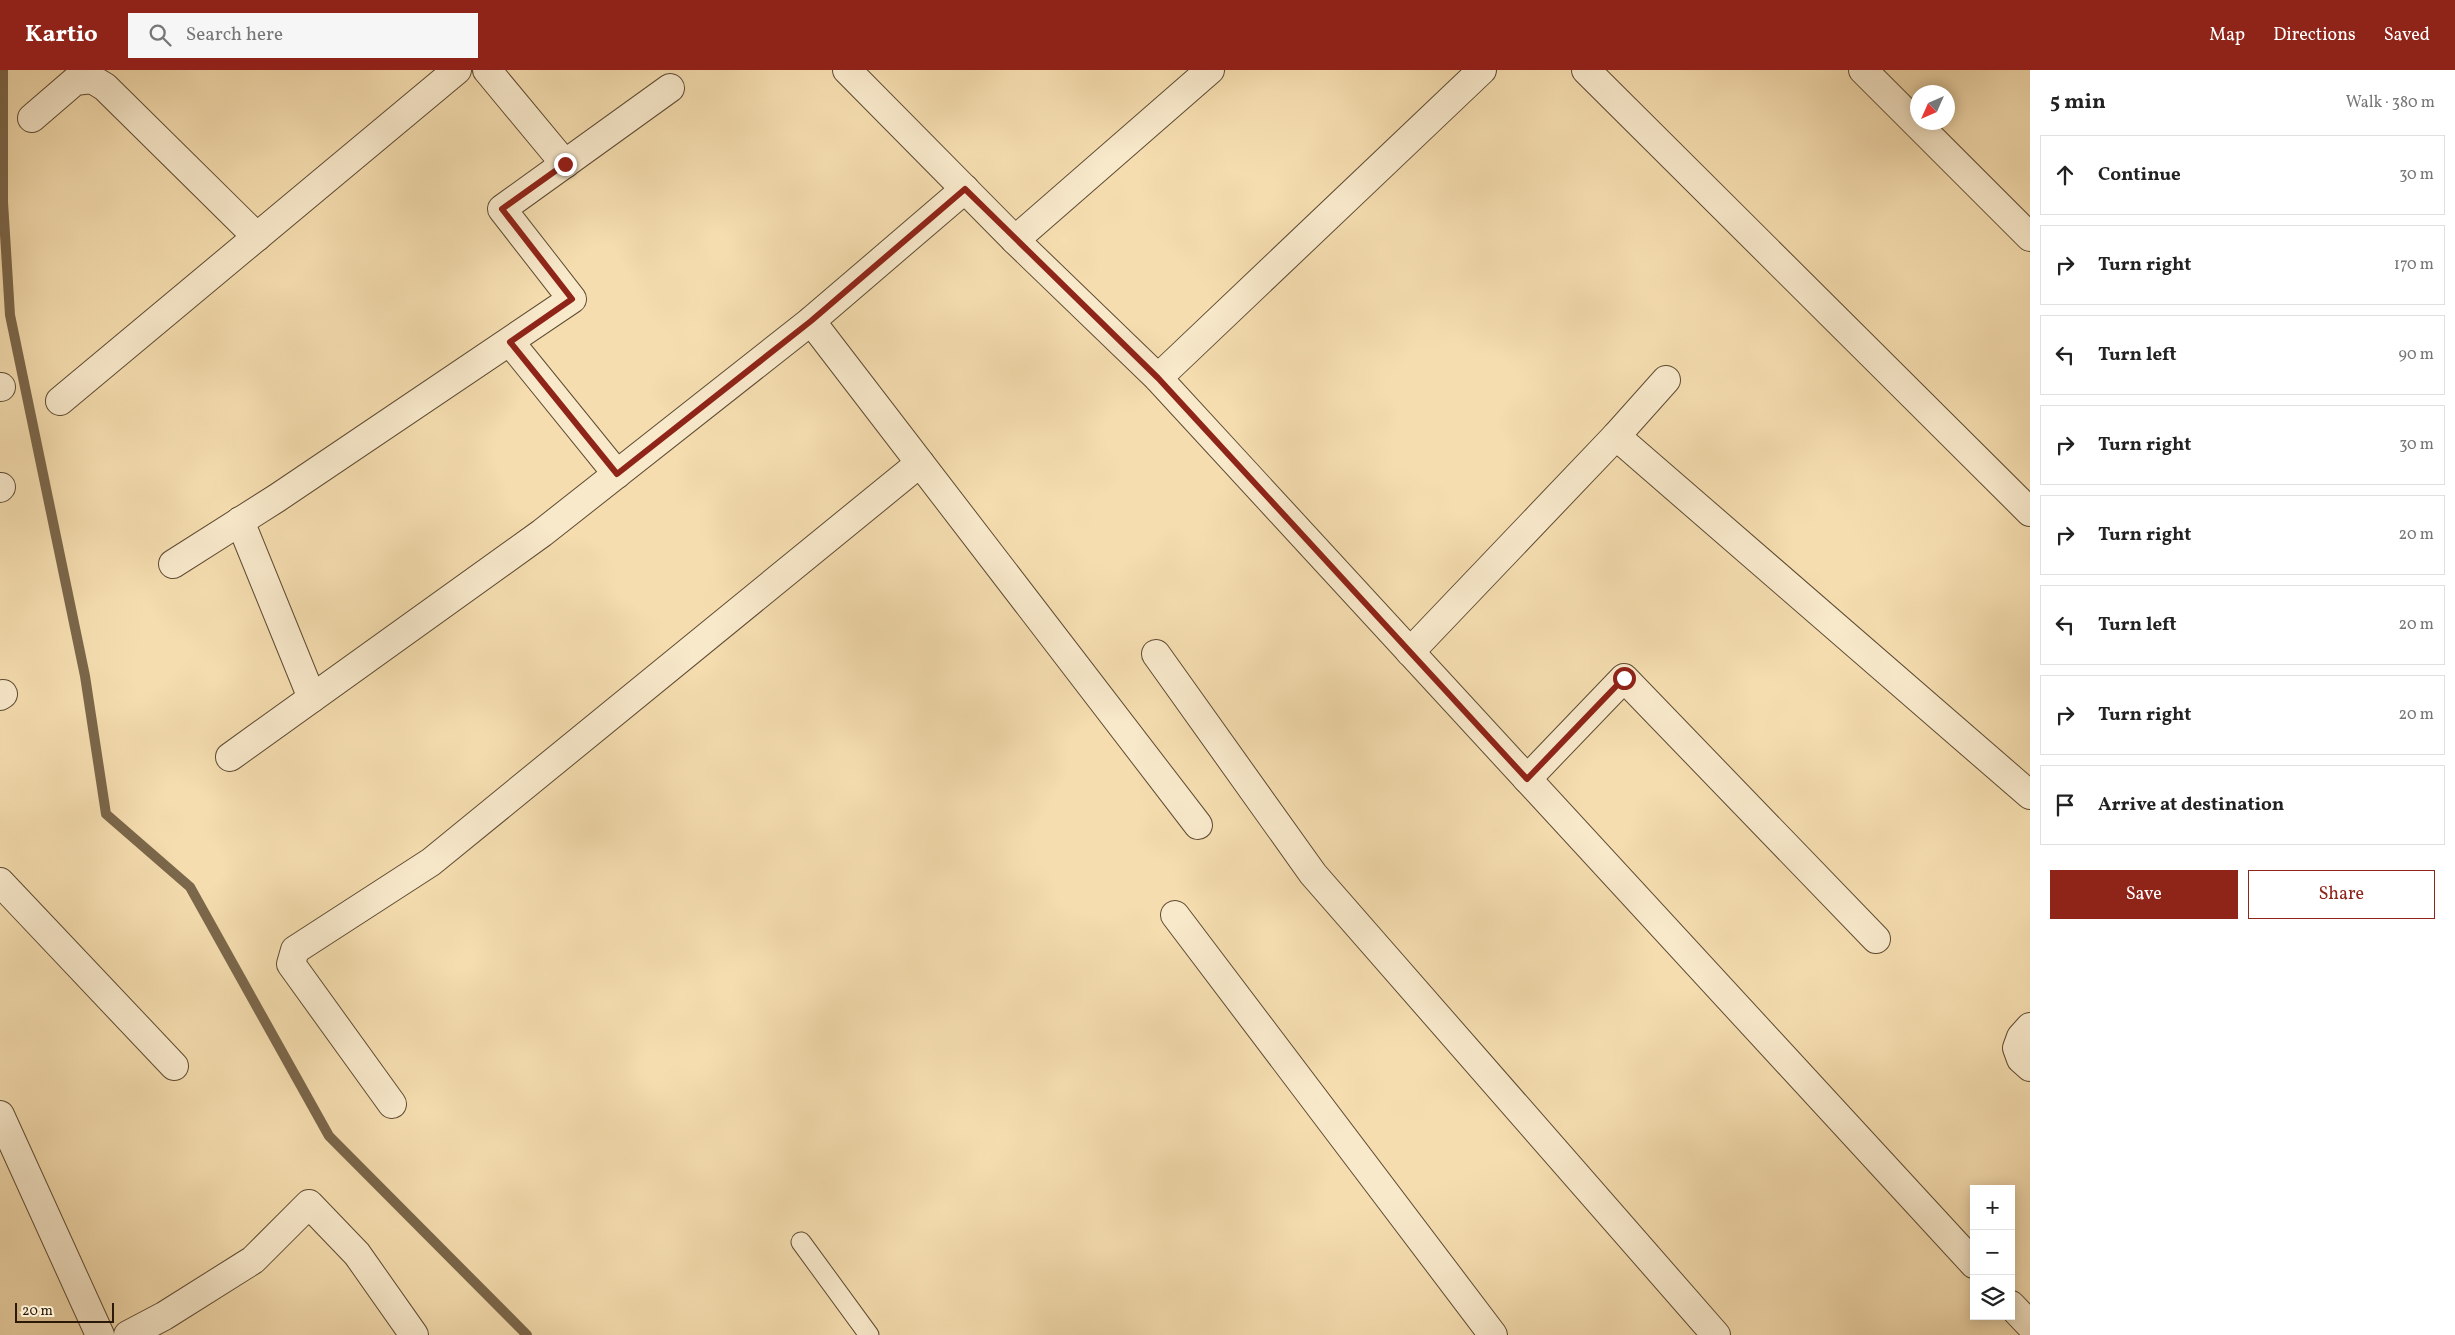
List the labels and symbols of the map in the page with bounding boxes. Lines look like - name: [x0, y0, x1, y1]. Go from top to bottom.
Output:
- north arrow: [1910, 85, 1955, 130]
- route end: [554, 153, 577, 176]
- route start: [1613, 667, 1636, 690]
- scale bar: [15, 1300, 114, 1323]

